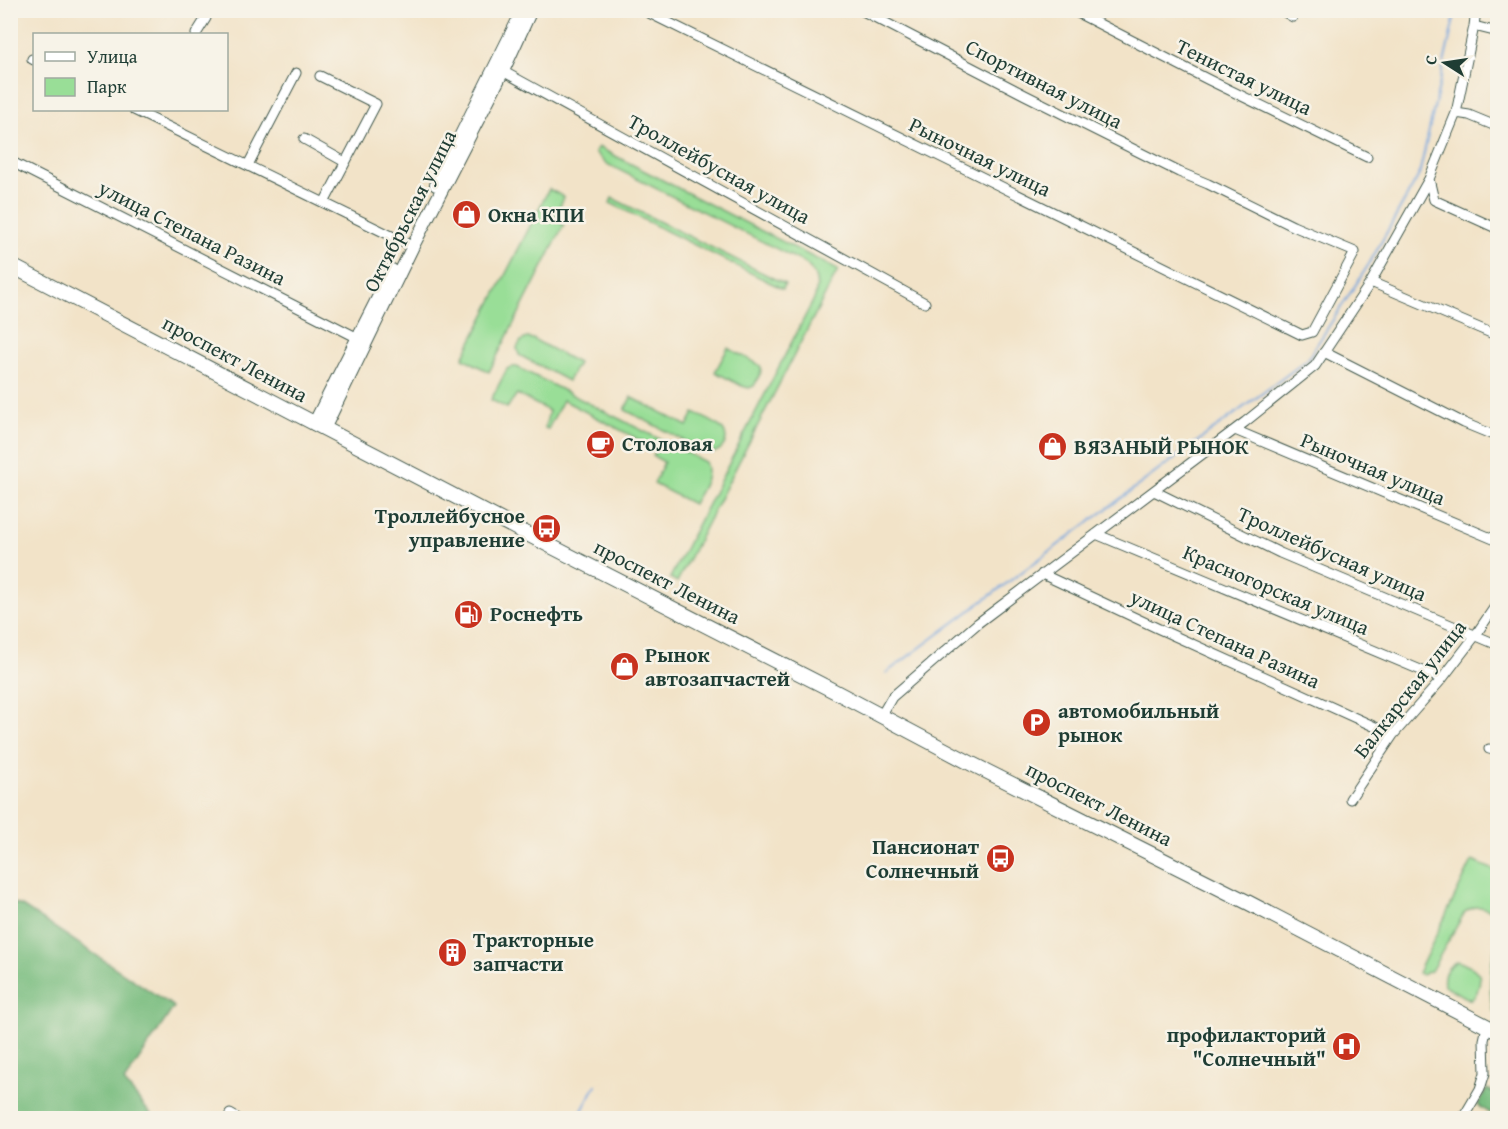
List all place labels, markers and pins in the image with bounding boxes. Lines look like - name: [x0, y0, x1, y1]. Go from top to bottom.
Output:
- shop icon: Окна КПИ: [451, 199, 483, 231]
- place label: Окна КПИ: [488, 199, 585, 230]
- cafe icon: Столовая: [585, 428, 617, 460]
- place label: Столовая: [622, 428, 713, 459]
- shop icon: ВЯЗАНЫЙ РЫНОК: [1037, 431, 1069, 463]
- place label: ВЯЗАНЫЙ РЫНОК: [1074, 431, 1249, 462]
- place label: Троллейбусное управление: [375, 500, 525, 555]
- bus stop icon: Троллейбусное управление: [530, 512, 562, 544]
- fuel station icon: Роснефть: [453, 598, 485, 630]
- place label: Роснефть: [490, 598, 583, 629]
- place label: Рынок автозапчастей: [645, 639, 790, 694]
- shop icon: Рынок автозапчастей: [608, 651, 640, 683]
- place label: автомобильный рынок: [1058, 695, 1219, 750]
- parking icon: автомобильный рынок: [1021, 707, 1053, 739]
- place label: Пансионат Солнечный: [866, 831, 980, 886]
- bus stop icon: Пансионат Солнечный: [984, 843, 1016, 875]
- place label: Тракторные запчасти: [473, 924, 594, 979]
- building icon: Тракторные запчасти: [436, 936, 468, 968]
- place label: профилакторий "Солнечный": [1167, 1019, 1326, 1074]
- hospital icon: профилакторий "Солнечный": [1331, 1031, 1363, 1063]

